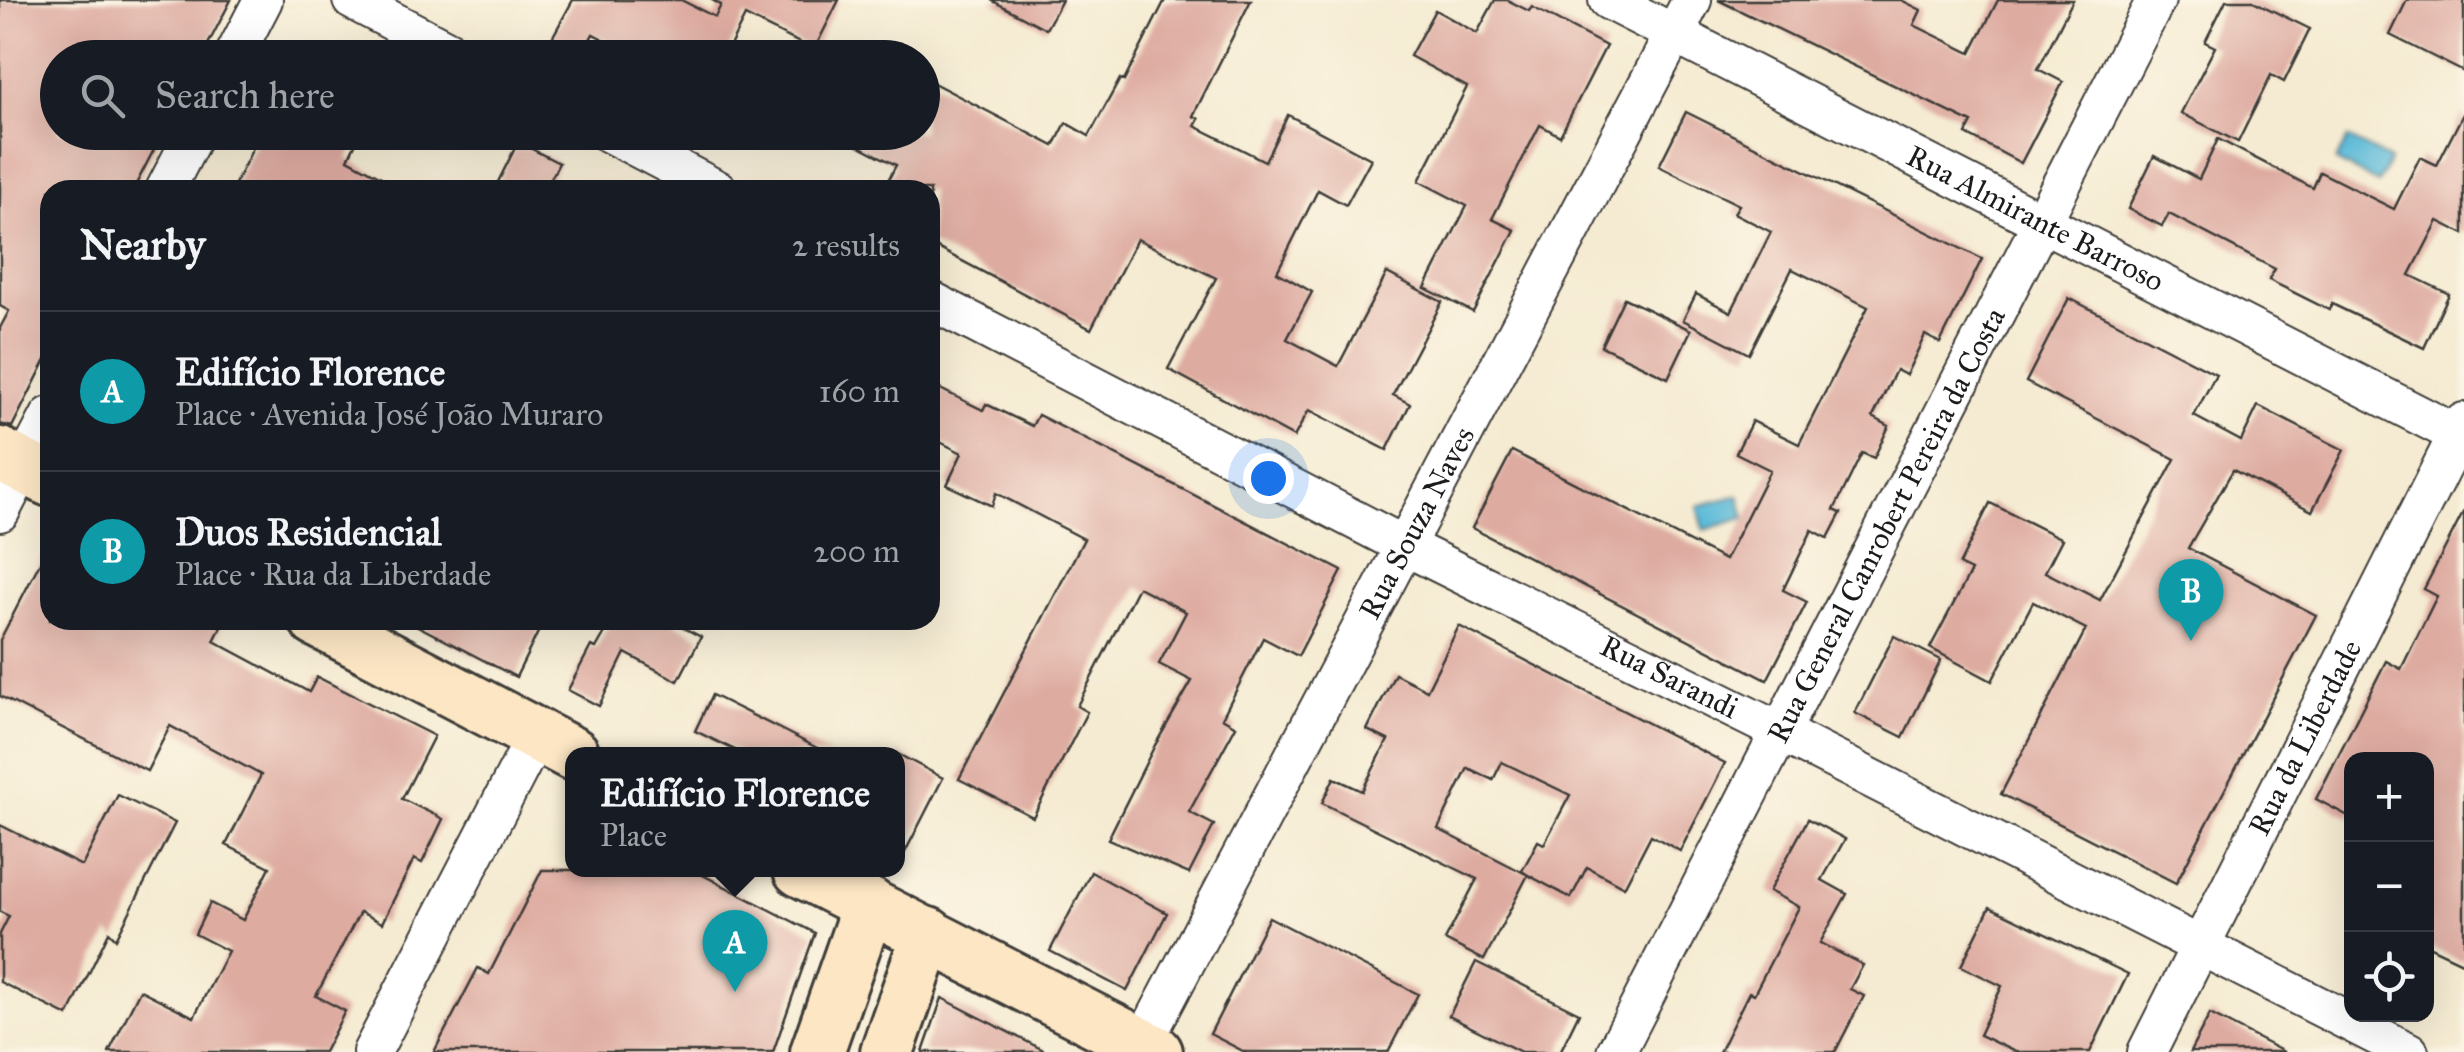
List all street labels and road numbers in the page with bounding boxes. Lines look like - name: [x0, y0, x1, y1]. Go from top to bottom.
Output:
- street label: Rua Almirante Barroso: [1901, 138, 2170, 299]
- street label: Rua General Canrobert Pereira da Costa: [1760, 301, 2013, 749]
- street label: Rua Souza Naves: [1351, 421, 1482, 625]
- street label: Rua Sarandi: [1594, 628, 1744, 726]
- street label: Rua da Liberdade: [2241, 634, 2369, 841]

